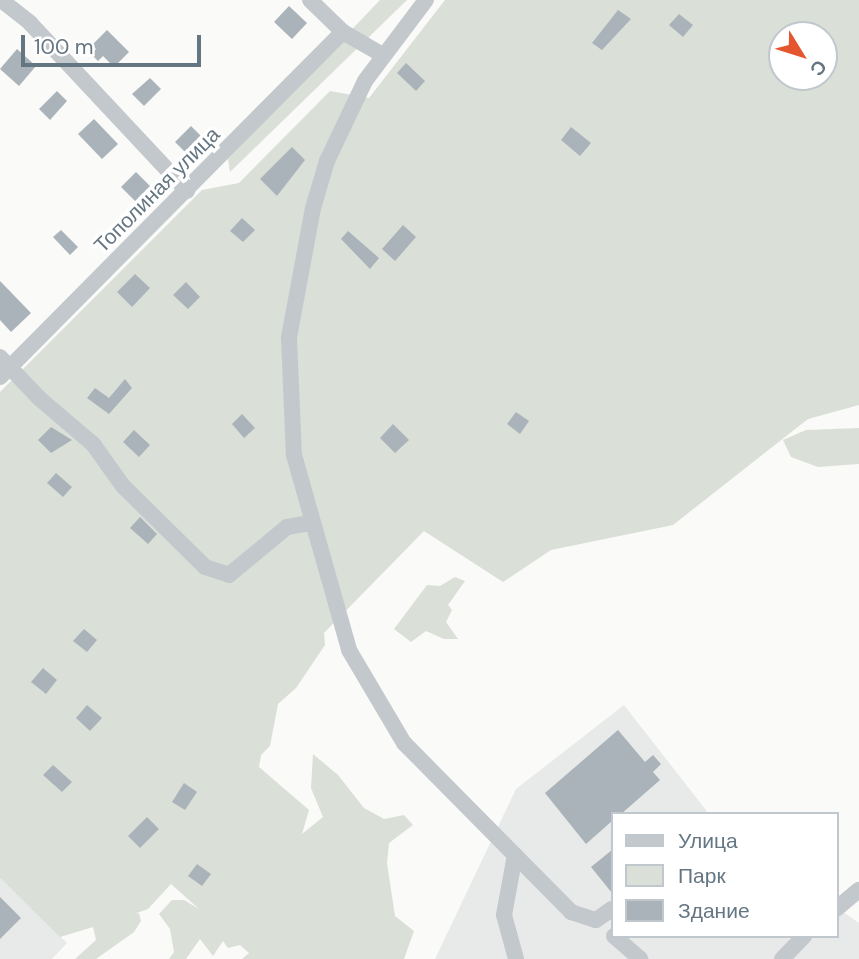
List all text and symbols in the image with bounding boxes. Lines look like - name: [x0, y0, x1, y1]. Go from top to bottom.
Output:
- scale bar: [24, 21, 205, 65]
- north arrow: [768, 21, 838, 91]
- text: 100 m: [34, 33, 94, 61]
- text: С: [804, 55, 832, 81]
- street label: Тополиная улица: [89, 122, 225, 258]
- legend: [610, 812, 838, 938]
- text: Улица: [678, 827, 738, 855]
- text: Парк: [678, 862, 726, 890]
- text: Здание: [678, 897, 750, 925]

